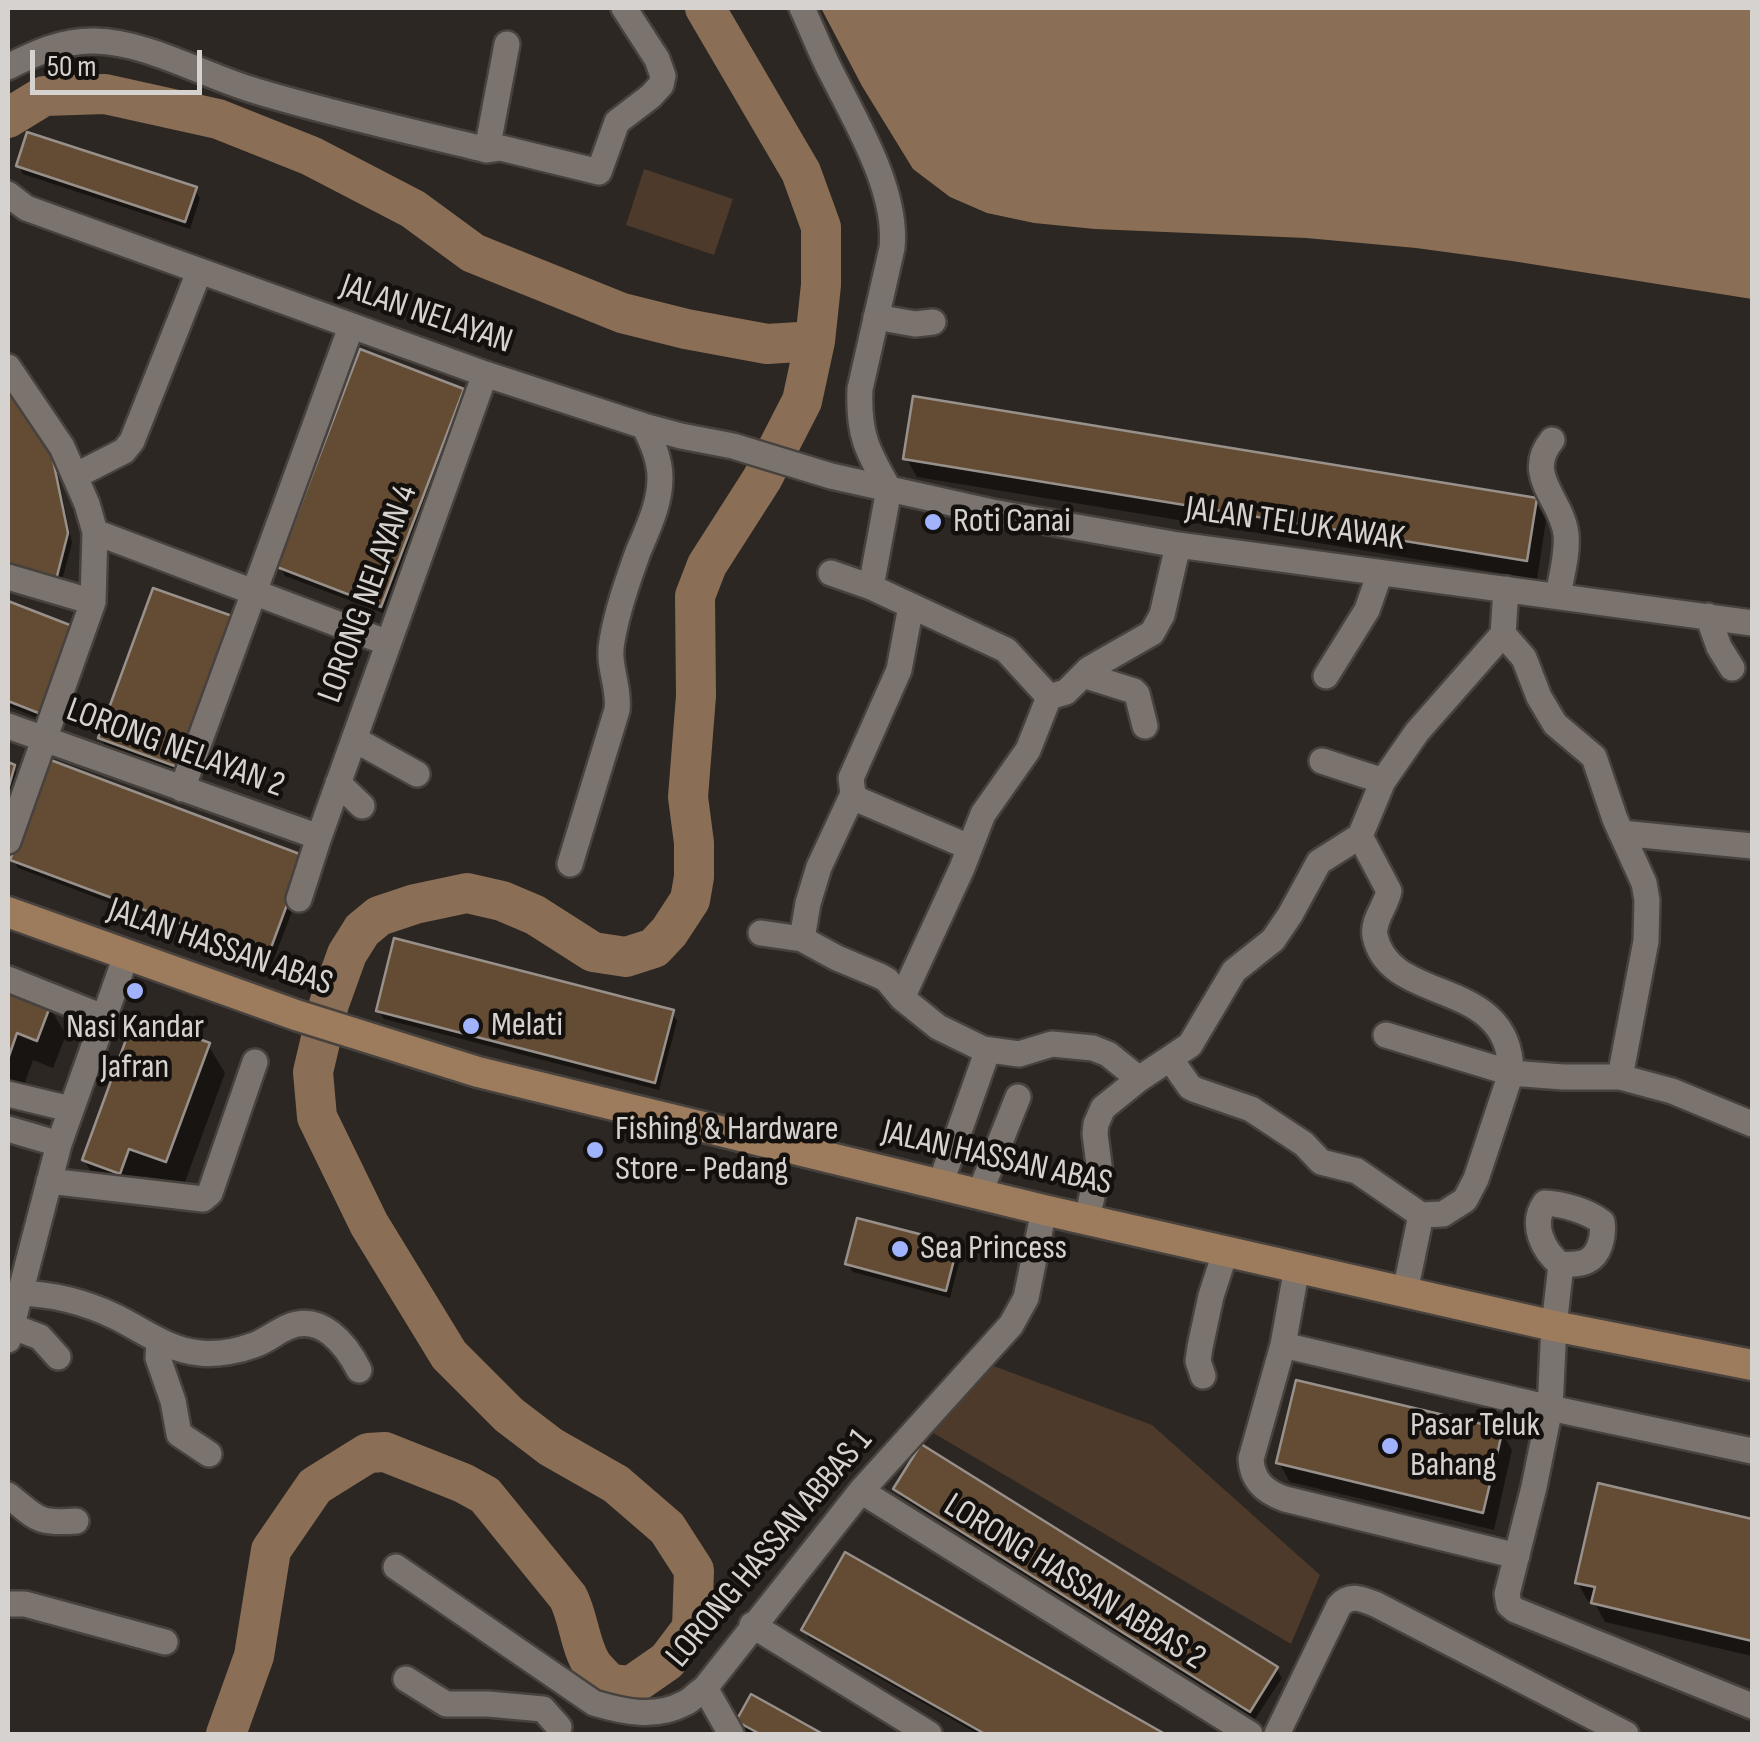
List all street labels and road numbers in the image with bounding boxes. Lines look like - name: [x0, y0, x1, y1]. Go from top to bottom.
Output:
- street label: JALAN NELAYAN: [335, 266, 517, 364]
- street label: LORONG NELAYAN 4: [310, 479, 428, 709]
- street label: JALAN TELUK AWAK: [1183, 489, 1407, 561]
- street label: LORONG NELAYAN 2: [60, 690, 290, 808]
- street label: JALAN HASSAN ABAS: [102, 890, 338, 1006]
- street label: JALAN HASSAN ABAS: [878, 1112, 1116, 1206]
- street label: LORONG HASSAN ABBAS 1: [658, 1421, 882, 1677]
- street label: LORONG HASSAN ABBAS 2: [936, 1486, 1212, 1680]

